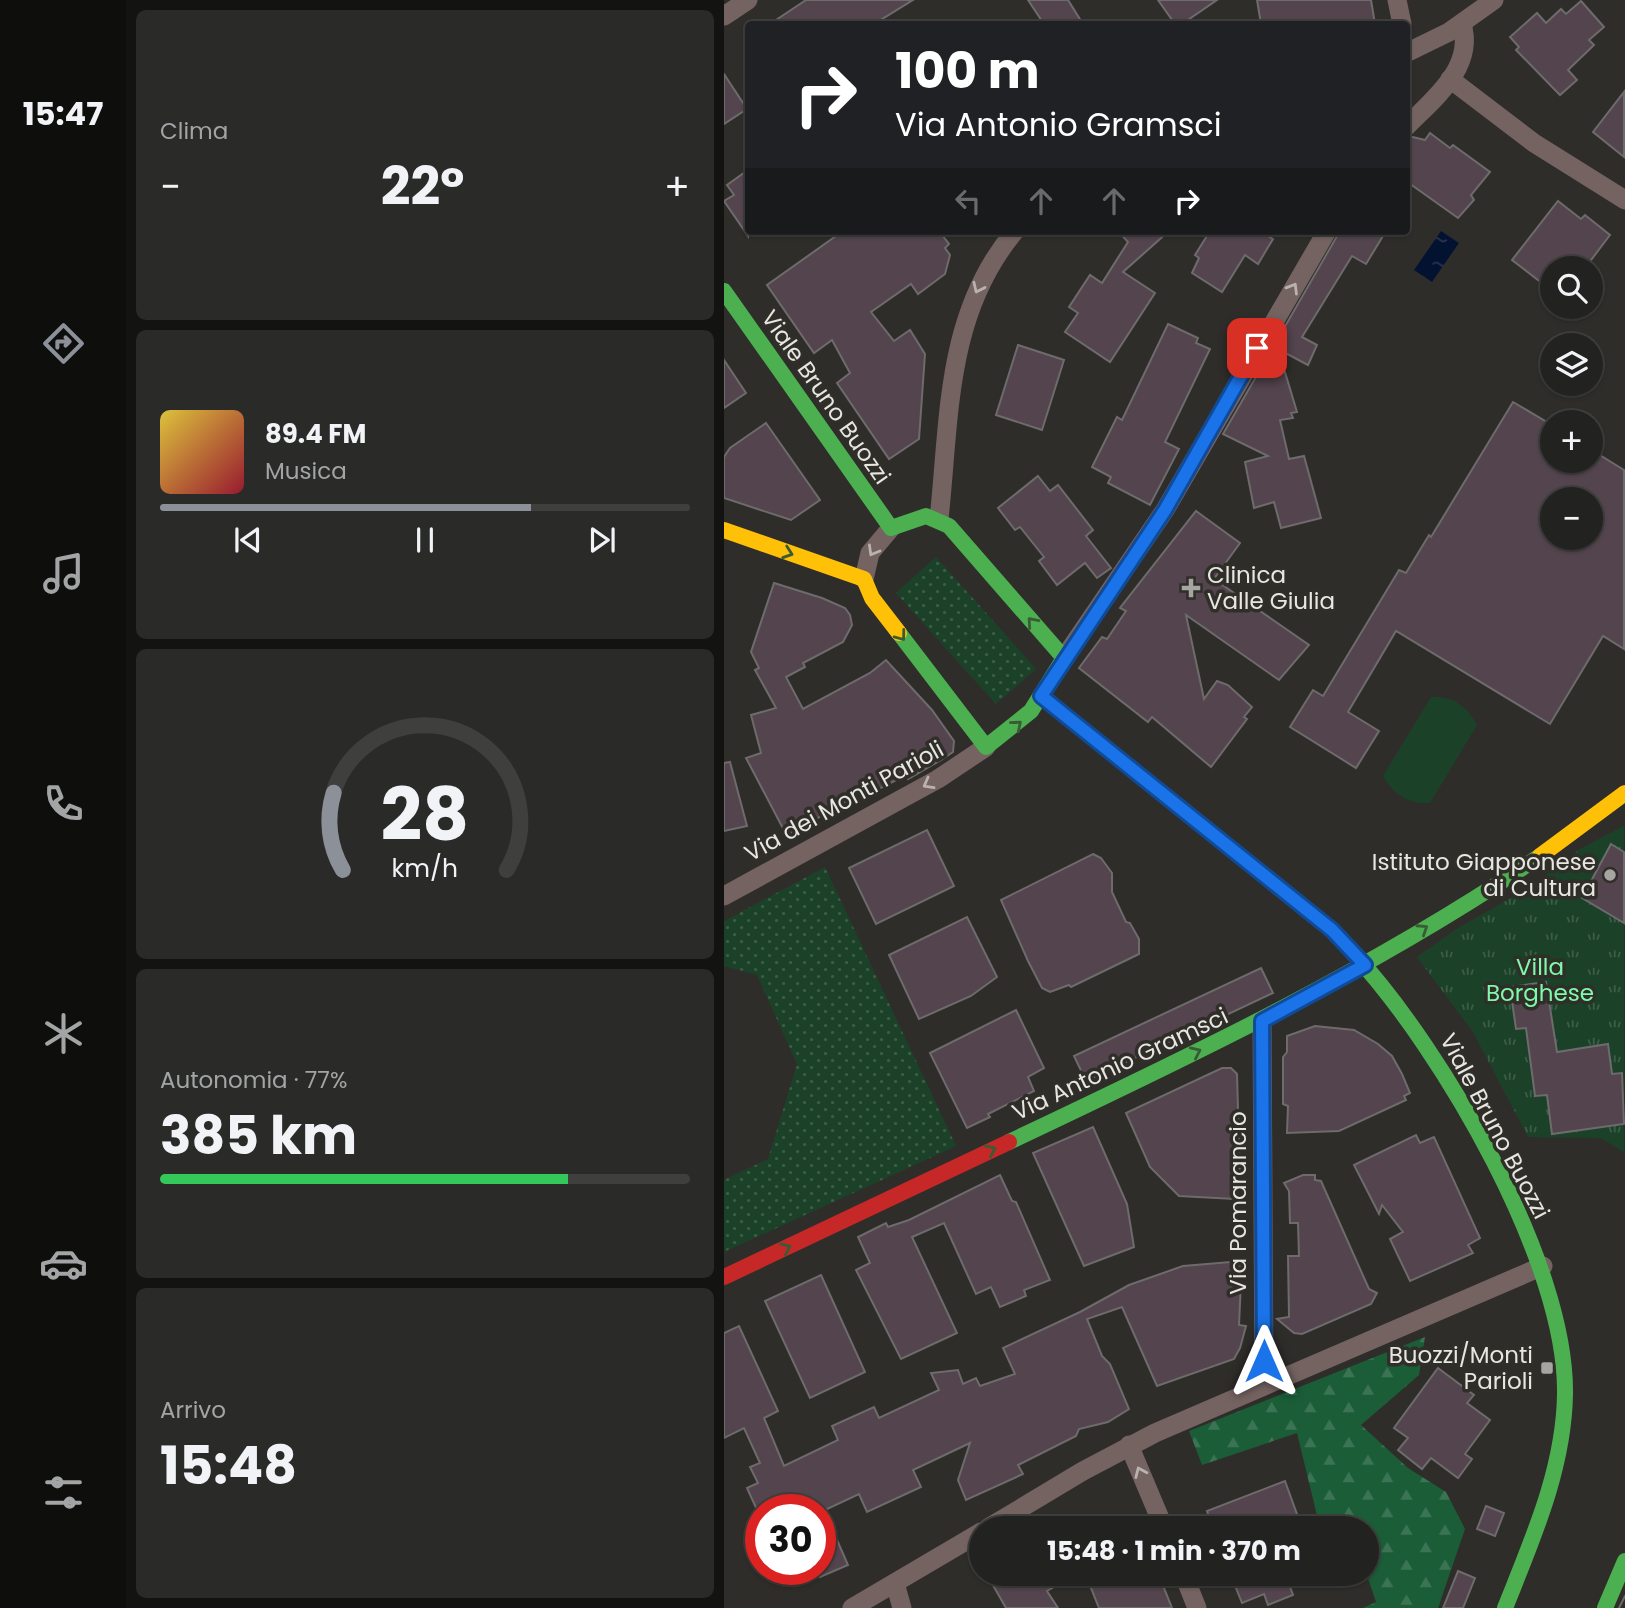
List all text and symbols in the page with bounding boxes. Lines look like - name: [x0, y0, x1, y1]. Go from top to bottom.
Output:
- text: 100 m: [895, 37, 1040, 105]
- icon: right: [780, 49, 871, 140]
- text: 15:47: [23, 91, 103, 136]
- text: Via Antonio Gramsci: [895, 102, 1222, 147]
- text: Clima: [160, 115, 228, 147]
- text: 22°: [381, 150, 464, 223]
- text: −: [160, 160, 181, 213]
- text: +: [664, 160, 690, 213]
- icon: left: [949, 182, 987, 220]
- icon: ahead: [1022, 182, 1060, 220]
- icon: ahead: [1095, 182, 1133, 220]
- icon: right: [1168, 182, 1206, 220]
- map controls: [1540, 256, 1603, 550]
- button: search: [1540, 256, 1603, 319]
- one-way arrow: [972, 281, 986, 293]
- one-way arrow: [1285, 282, 1298, 295]
- street label: Viale Bruno Buozzi: [754, 303, 898, 491]
- pin: [1227, 318, 1287, 378]
- icon: directions: [39, 319, 88, 368]
- icon: arrive: [1238, 329, 1276, 367]
- button: layers: [1540, 333, 1603, 396]
- button: +: [1540, 410, 1603, 473]
- text: 89.4 FM: [265, 416, 366, 452]
- text: Musica: [265, 455, 347, 487]
- button: −: [1540, 487, 1603, 550]
- icon: previous: [229, 521, 267, 559]
- icon: pause: [406, 521, 444, 559]
- icon: next: [583, 521, 621, 559]
- one-way arrow: [868, 544, 881, 557]
- one-way arrow: [782, 545, 794, 559]
- icon: music: [39, 549, 88, 598]
- place label: Clinica Valle Giulia: [1207, 559, 1335, 617]
- marker: Clinica Valle Giulia: [1181, 578, 1201, 598]
- one-way arrow: [1028, 617, 1040, 630]
- one-way arrow: [892, 628, 905, 640]
- one-way arrow: [1008, 721, 1021, 733]
- street label: Via dei Monti Parioli: [739, 733, 949, 869]
- text: 28: [381, 764, 469, 865]
- one-way arrow: [923, 776, 936, 789]
- icon: phone: [39, 779, 88, 828]
- place label: Istituto Giapponese di Cultura: [1372, 846, 1596, 904]
- text: km/h: [392, 851, 458, 886]
- marker: Istituto Giapponese di Cultura: [1602, 867, 1618, 883]
- one-way arrow: [1415, 925, 1428, 938]
- park label: Villa Borghese: [1486, 951, 1594, 1009]
- street label: Via Antonio Gramsci: [1007, 1000, 1233, 1128]
- icon: climate: [39, 1009, 88, 1058]
- street label: Viale Bruno Buozzi: [1433, 1028, 1557, 1224]
- one-way arrow: [1189, 1047, 1201, 1061]
- text: Autonomia · 77%: [160, 1064, 347, 1096]
- text: 385 km: [160, 1099, 357, 1172]
- street label: Via Pomarancio: [1222, 1111, 1254, 1295]
- one-way arrow: [984, 1145, 996, 1159]
- icon: car: [39, 1239, 88, 1288]
- one-way arrow: [779, 1242, 791, 1256]
- position arrow: [1227, 1324, 1301, 1398]
- place label: Buozzi/Monti Parioli: [1389, 1339, 1533, 1397]
- marker: Buozzi/Monti Parioli: [1539, 1360, 1555, 1376]
- text: Arrivo: [160, 1394, 226, 1426]
- text: 15:48: [160, 1429, 297, 1502]
- one-way arrow: [1134, 1466, 1148, 1479]
- icon: filters: [39, 1468, 88, 1517]
- speed limit sign: 30: [745, 1494, 836, 1585]
- text: 15:48 · 1 min · 370 m: [1047, 1533, 1301, 1569]

